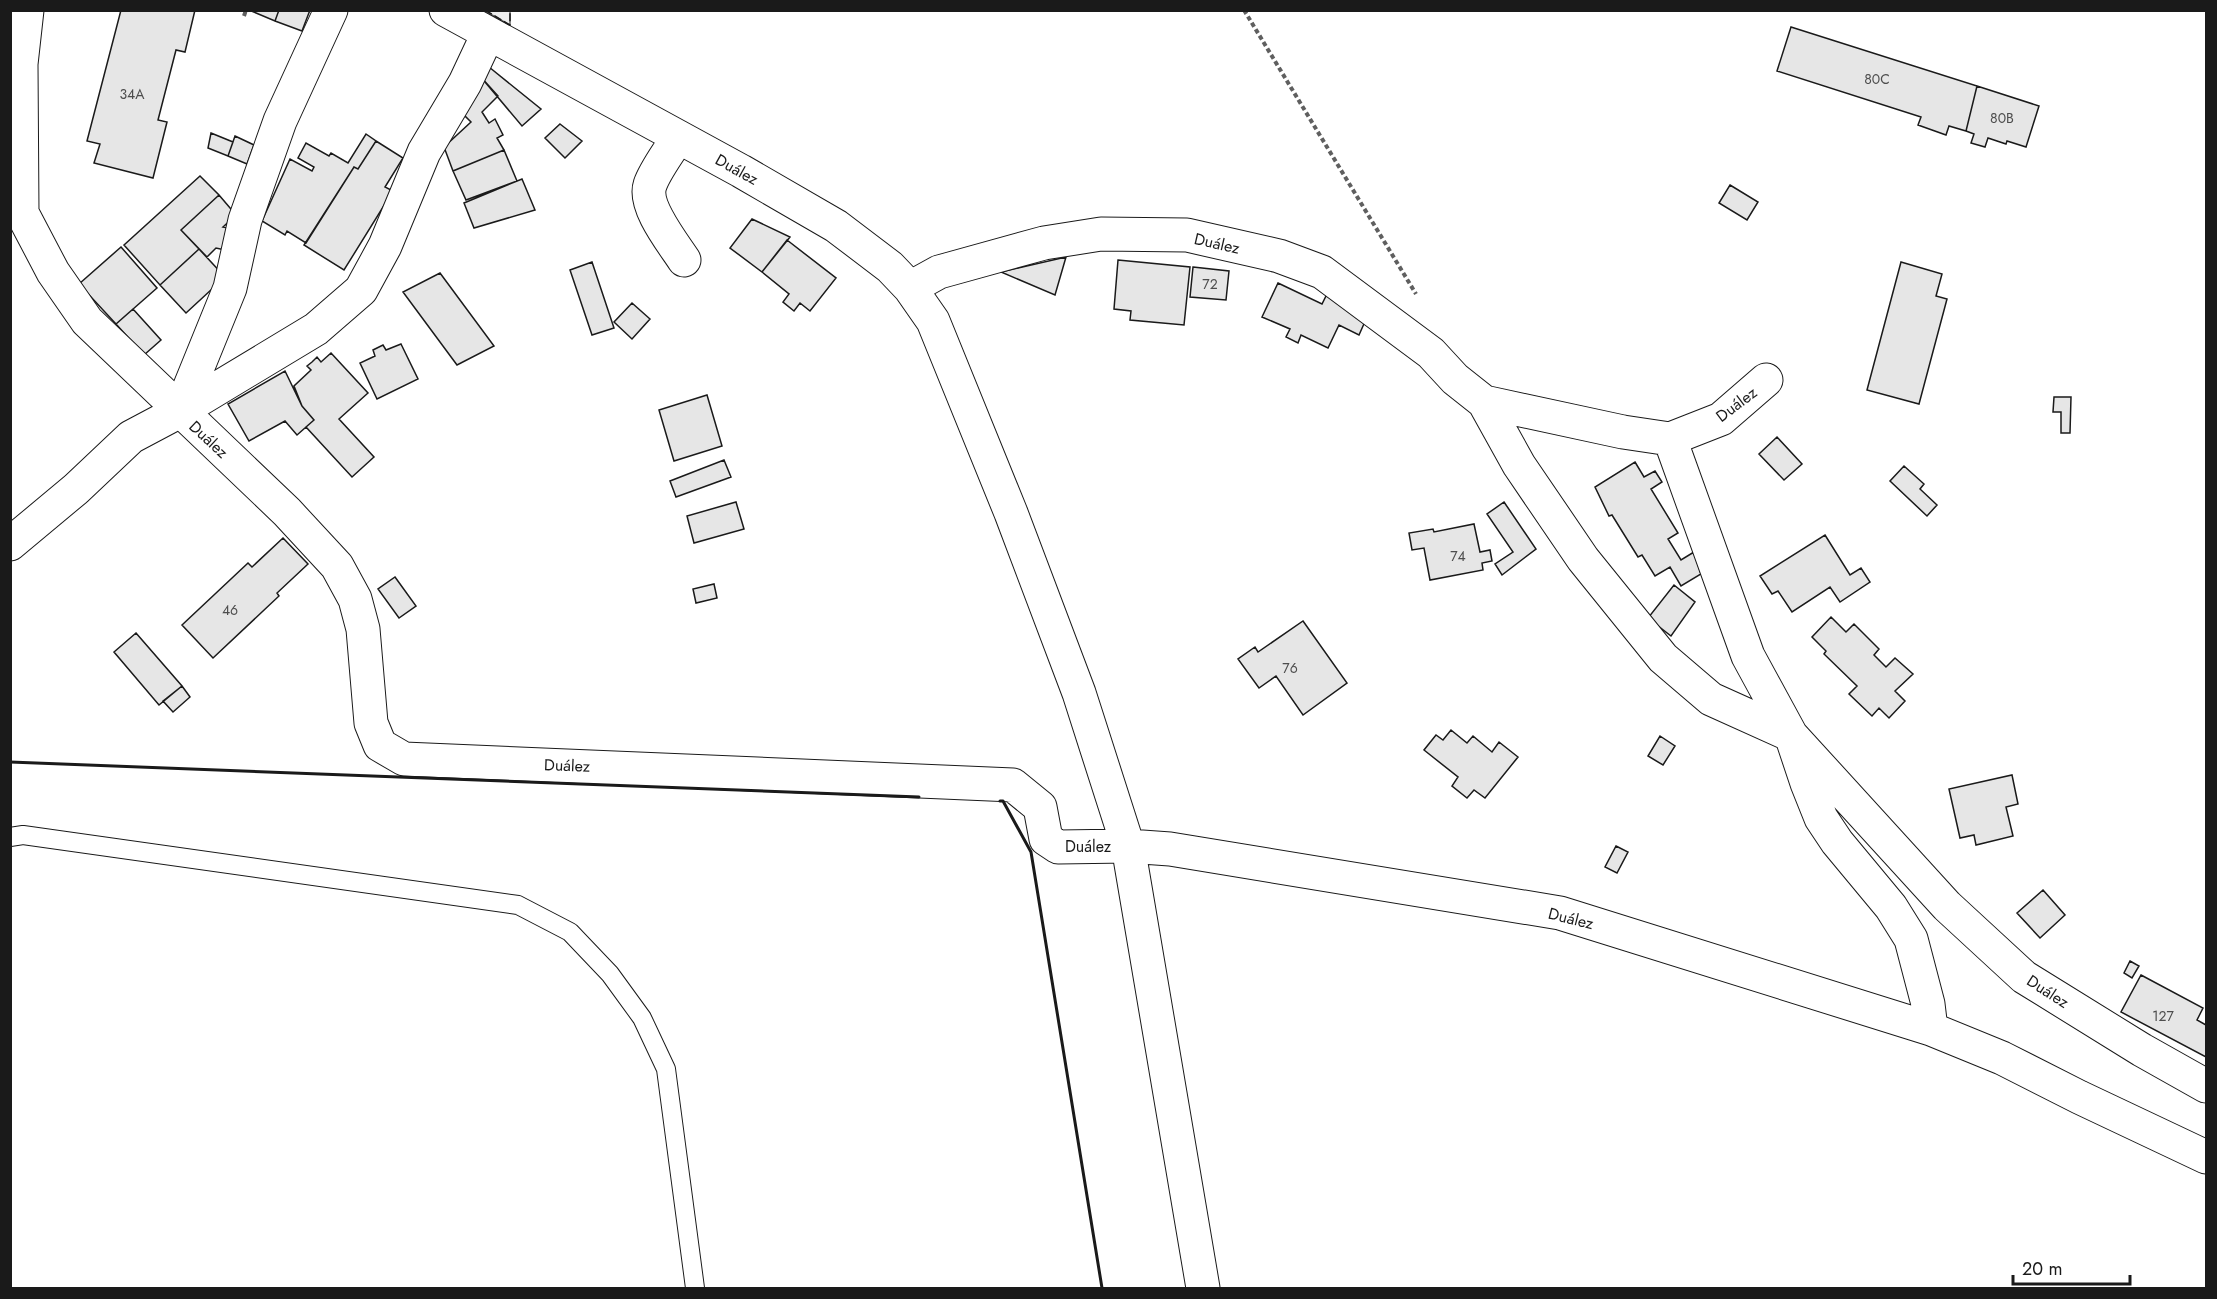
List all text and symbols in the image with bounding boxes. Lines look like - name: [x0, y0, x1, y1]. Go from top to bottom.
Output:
- house number: 80C: [1864, 69, 1890, 89]
- house number: 34A: [119, 84, 145, 104]
- house number: 80B: [1990, 108, 2014, 128]
- street label: Duález: [711, 148, 763, 191]
- street label: Duález: [1192, 227, 1243, 260]
- house number: 72: [1202, 274, 1218, 294]
- street label: Duález: [1711, 381, 1762, 427]
- street label: Duález: [184, 415, 234, 464]
- house number: 74: [1450, 546, 1466, 566]
- house number: 46: [222, 600, 238, 620]
- house number: 76: [1282, 658, 1298, 678]
- street label: Duález: [544, 753, 591, 778]
- street label: Duález: [1065, 835, 1112, 858]
- street label: Duález: [1546, 902, 1597, 935]
- street label: Duález: [2022, 969, 2074, 1014]
- house number: 127: [2152, 1006, 2174, 1026]
- scale bar: [2013, 1248, 2130, 1286]
- text: 20 m: [2022, 1256, 2062, 1282]

